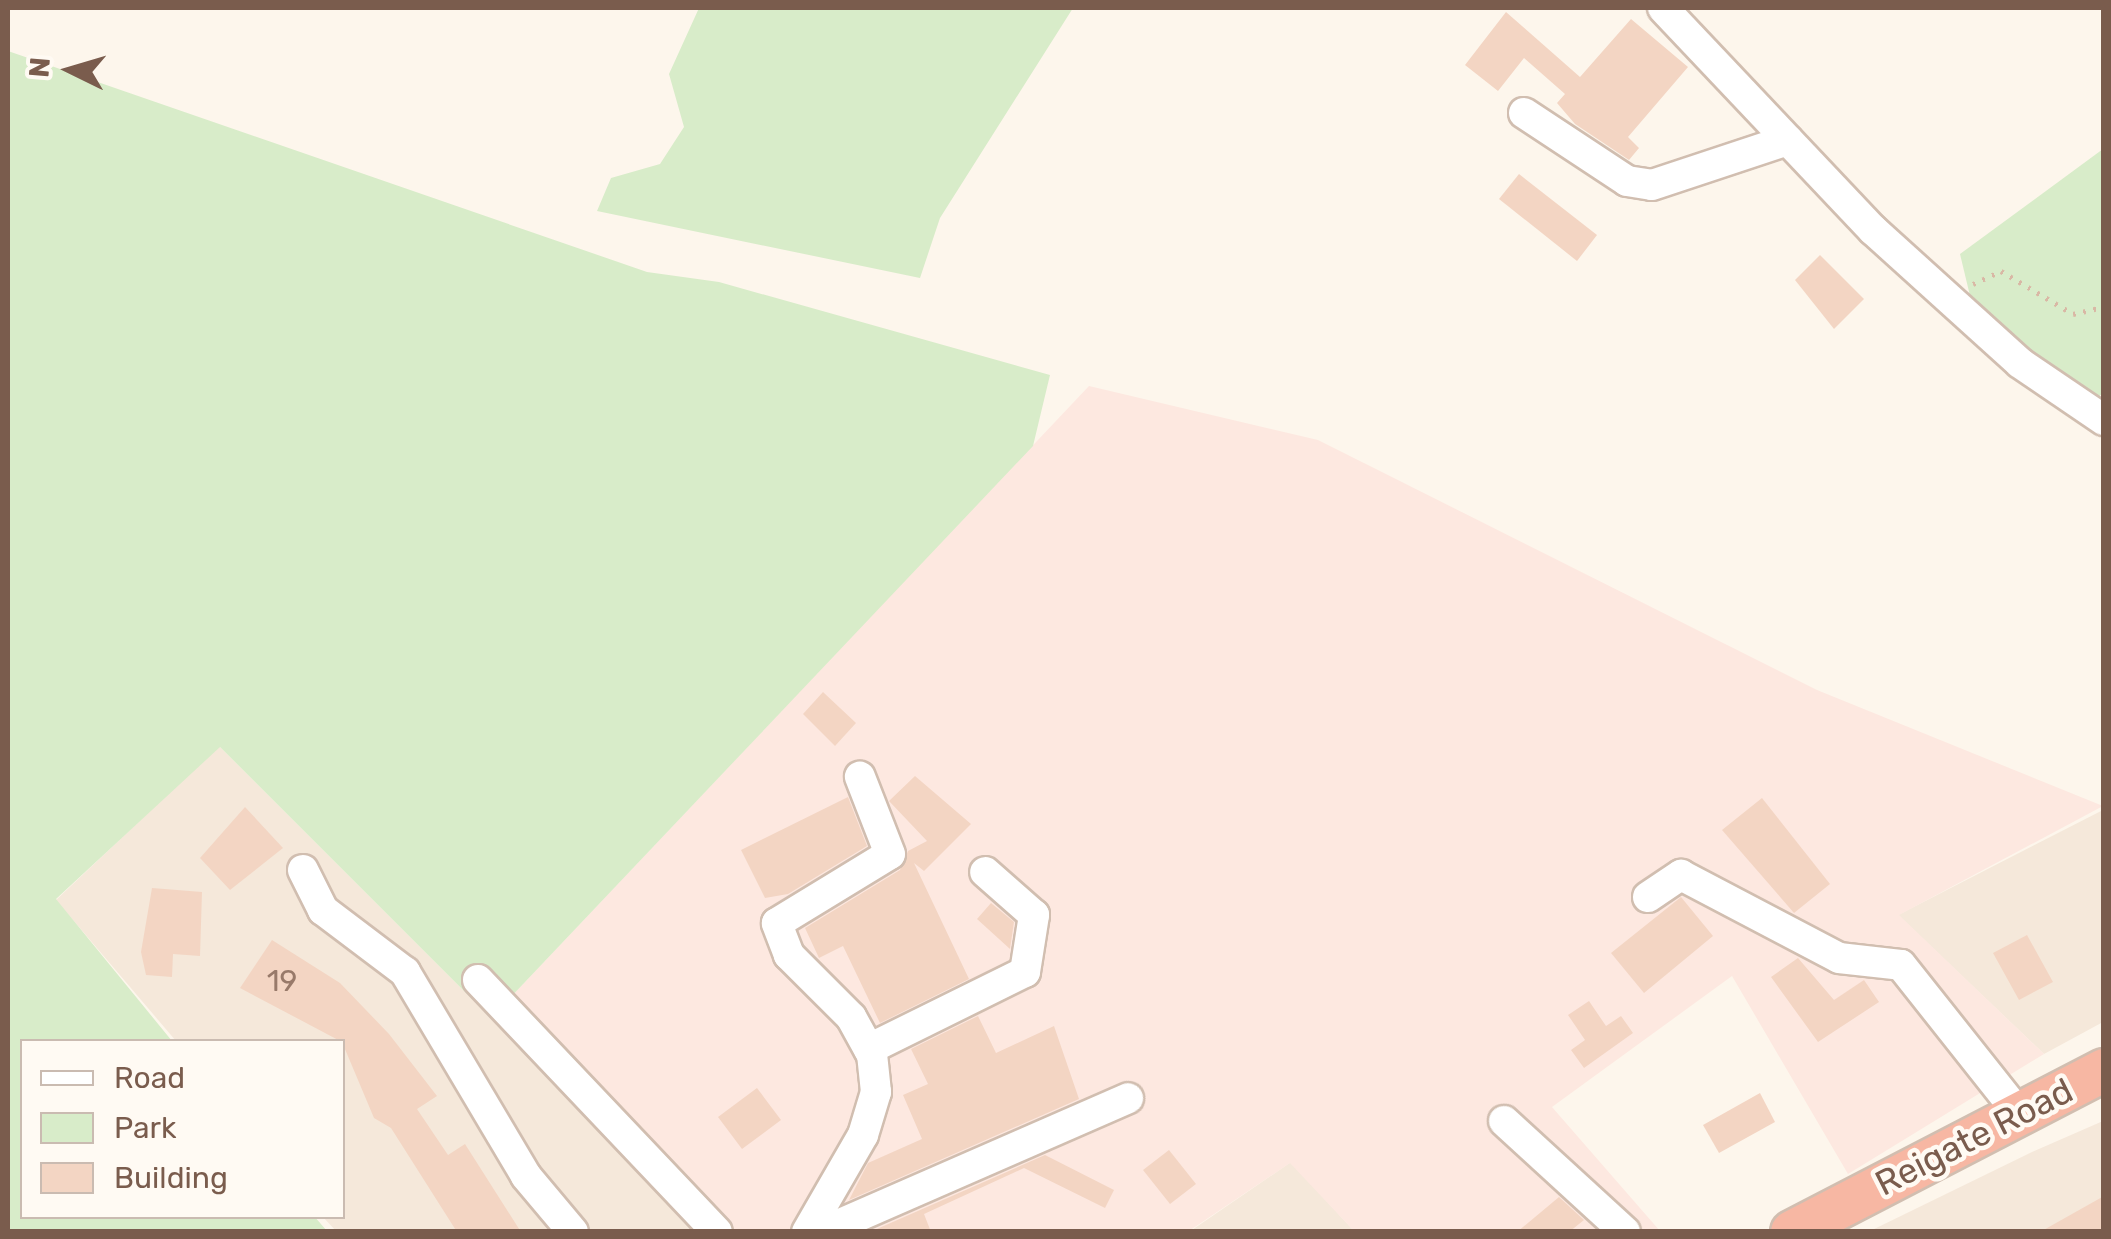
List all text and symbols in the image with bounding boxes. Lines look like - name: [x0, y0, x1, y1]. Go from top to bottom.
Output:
- north arrow: [20, 20, 120, 120]
- text: N: [22, 56, 57, 79]
- house number: 19: [267, 963, 297, 999]
- legend: [20, 1039, 345, 1219]
- text: Road: [114, 1060, 185, 1096]
- street label: Reigate Road: [1868, 1069, 2080, 1205]
- text: Park: [114, 1110, 176, 1146]
- text: Building: [114, 1160, 228, 1196]

